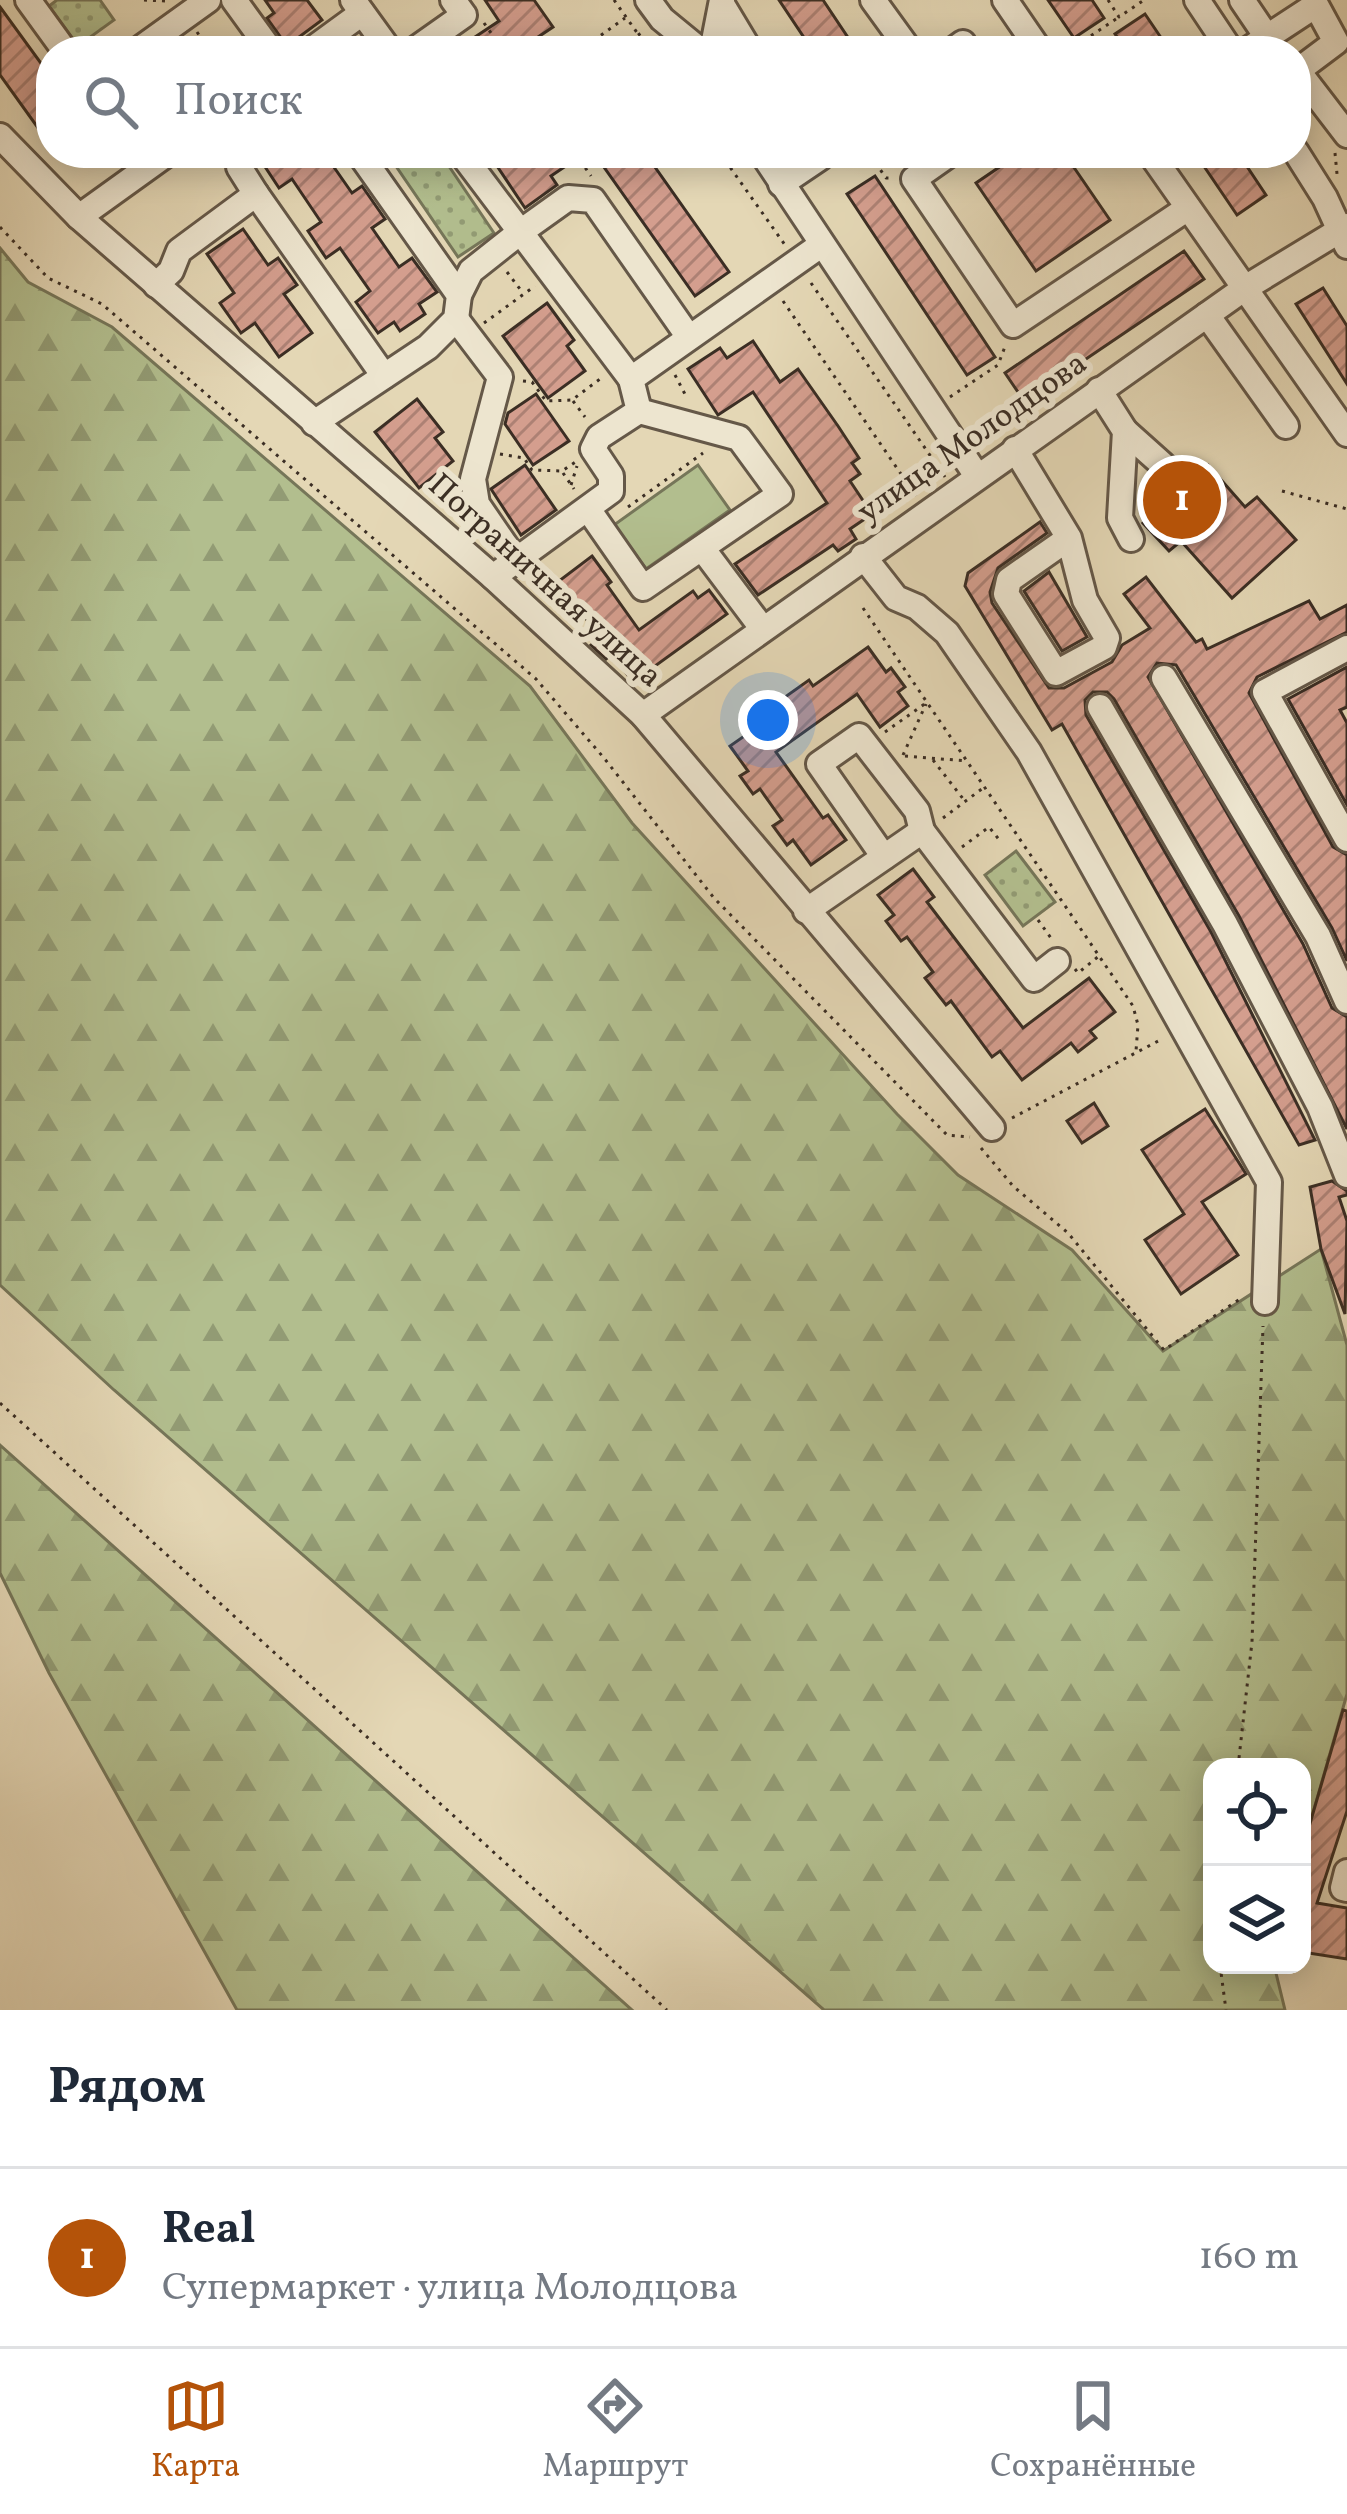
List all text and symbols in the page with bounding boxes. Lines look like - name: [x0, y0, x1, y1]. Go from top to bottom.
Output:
- search box: [36, 36, 1311, 168]
- icon: search: [78, 69, 144, 135]
- text: Поиск: [174, 71, 303, 134]
- street label: улица Молодцова: [849, 342, 1097, 536]
- pin: 1: [1143, 455, 1221, 545]
- street label: Пограничная улица: [417, 464, 671, 700]
- your location: [738, 690, 798, 750]
- map controls: [1203, 1758, 1311, 1974]
- button: locate: [1203, 1758, 1311, 1866]
- button: layers: [1203, 1866, 1311, 1974]
- text: Рядом: [48, 2053, 206, 2124]
- text: Real: [162, 2199, 256, 2262]
- text: 1: [79, 2231, 95, 2285]
- text: 160 m: [1198, 2231, 1299, 2285]
- text: Супермаркет · улица Молодцова: [162, 2262, 738, 2316]
- tab: Карта: [151, 2373, 241, 2491]
- tab: Маршрут: [543, 2373, 688, 2491]
- tab: Сохранённые: [990, 2373, 1196, 2491]

